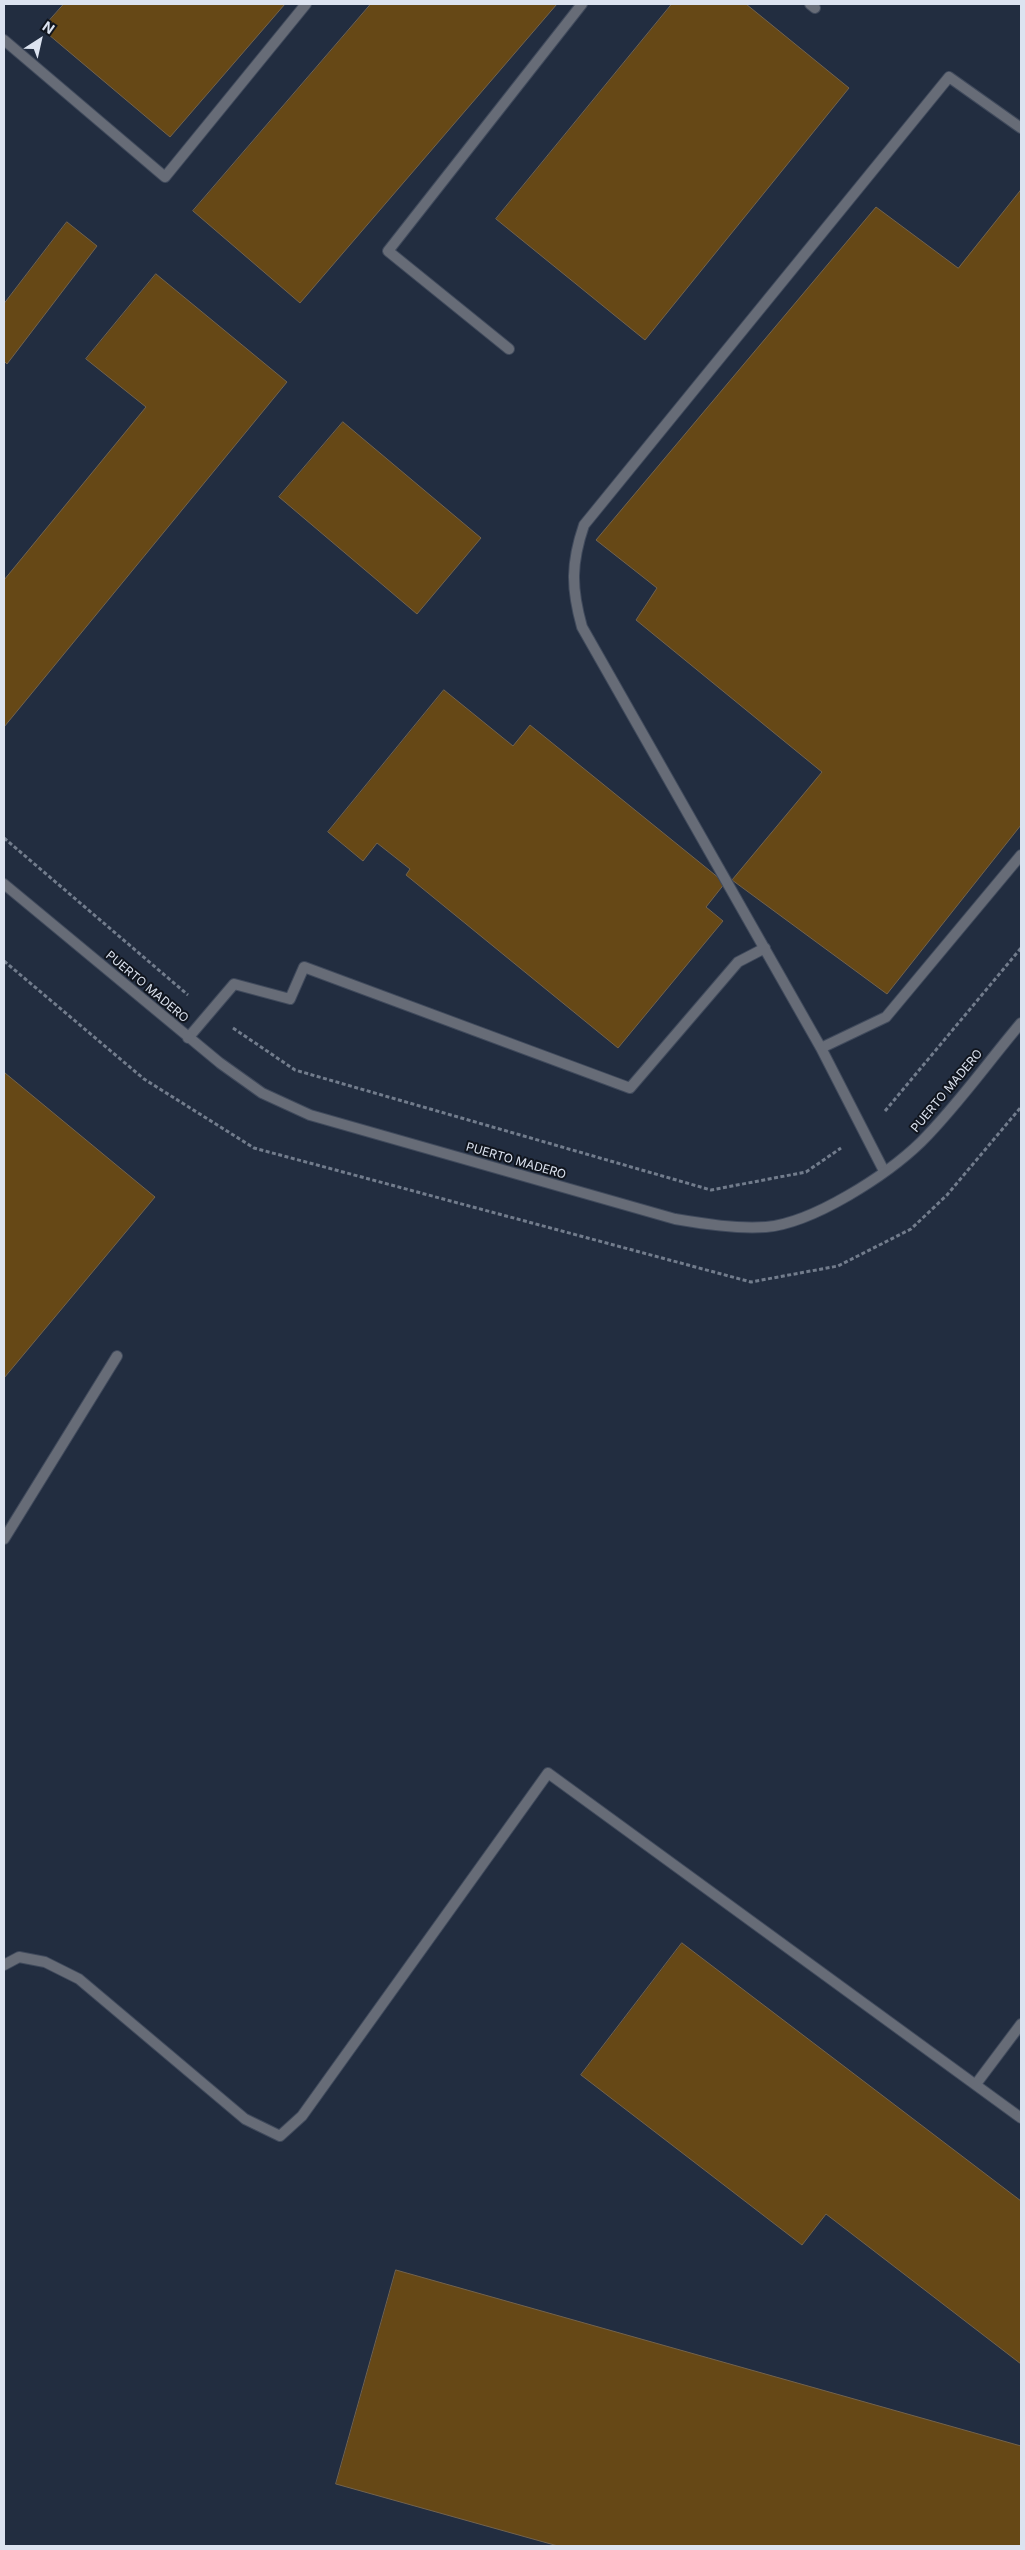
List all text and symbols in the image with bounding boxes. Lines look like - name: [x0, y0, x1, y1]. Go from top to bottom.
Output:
- north arrow: [15, 15, 65, 65]
- text: N: [40, 17, 58, 37]
- street label: PUERTO MADERO: [103, 948, 191, 1026]
- street label: PUERTO MADERO: [908, 1047, 986, 1135]
- street label: PUERTO MADERO: [464, 1140, 568, 1182]

